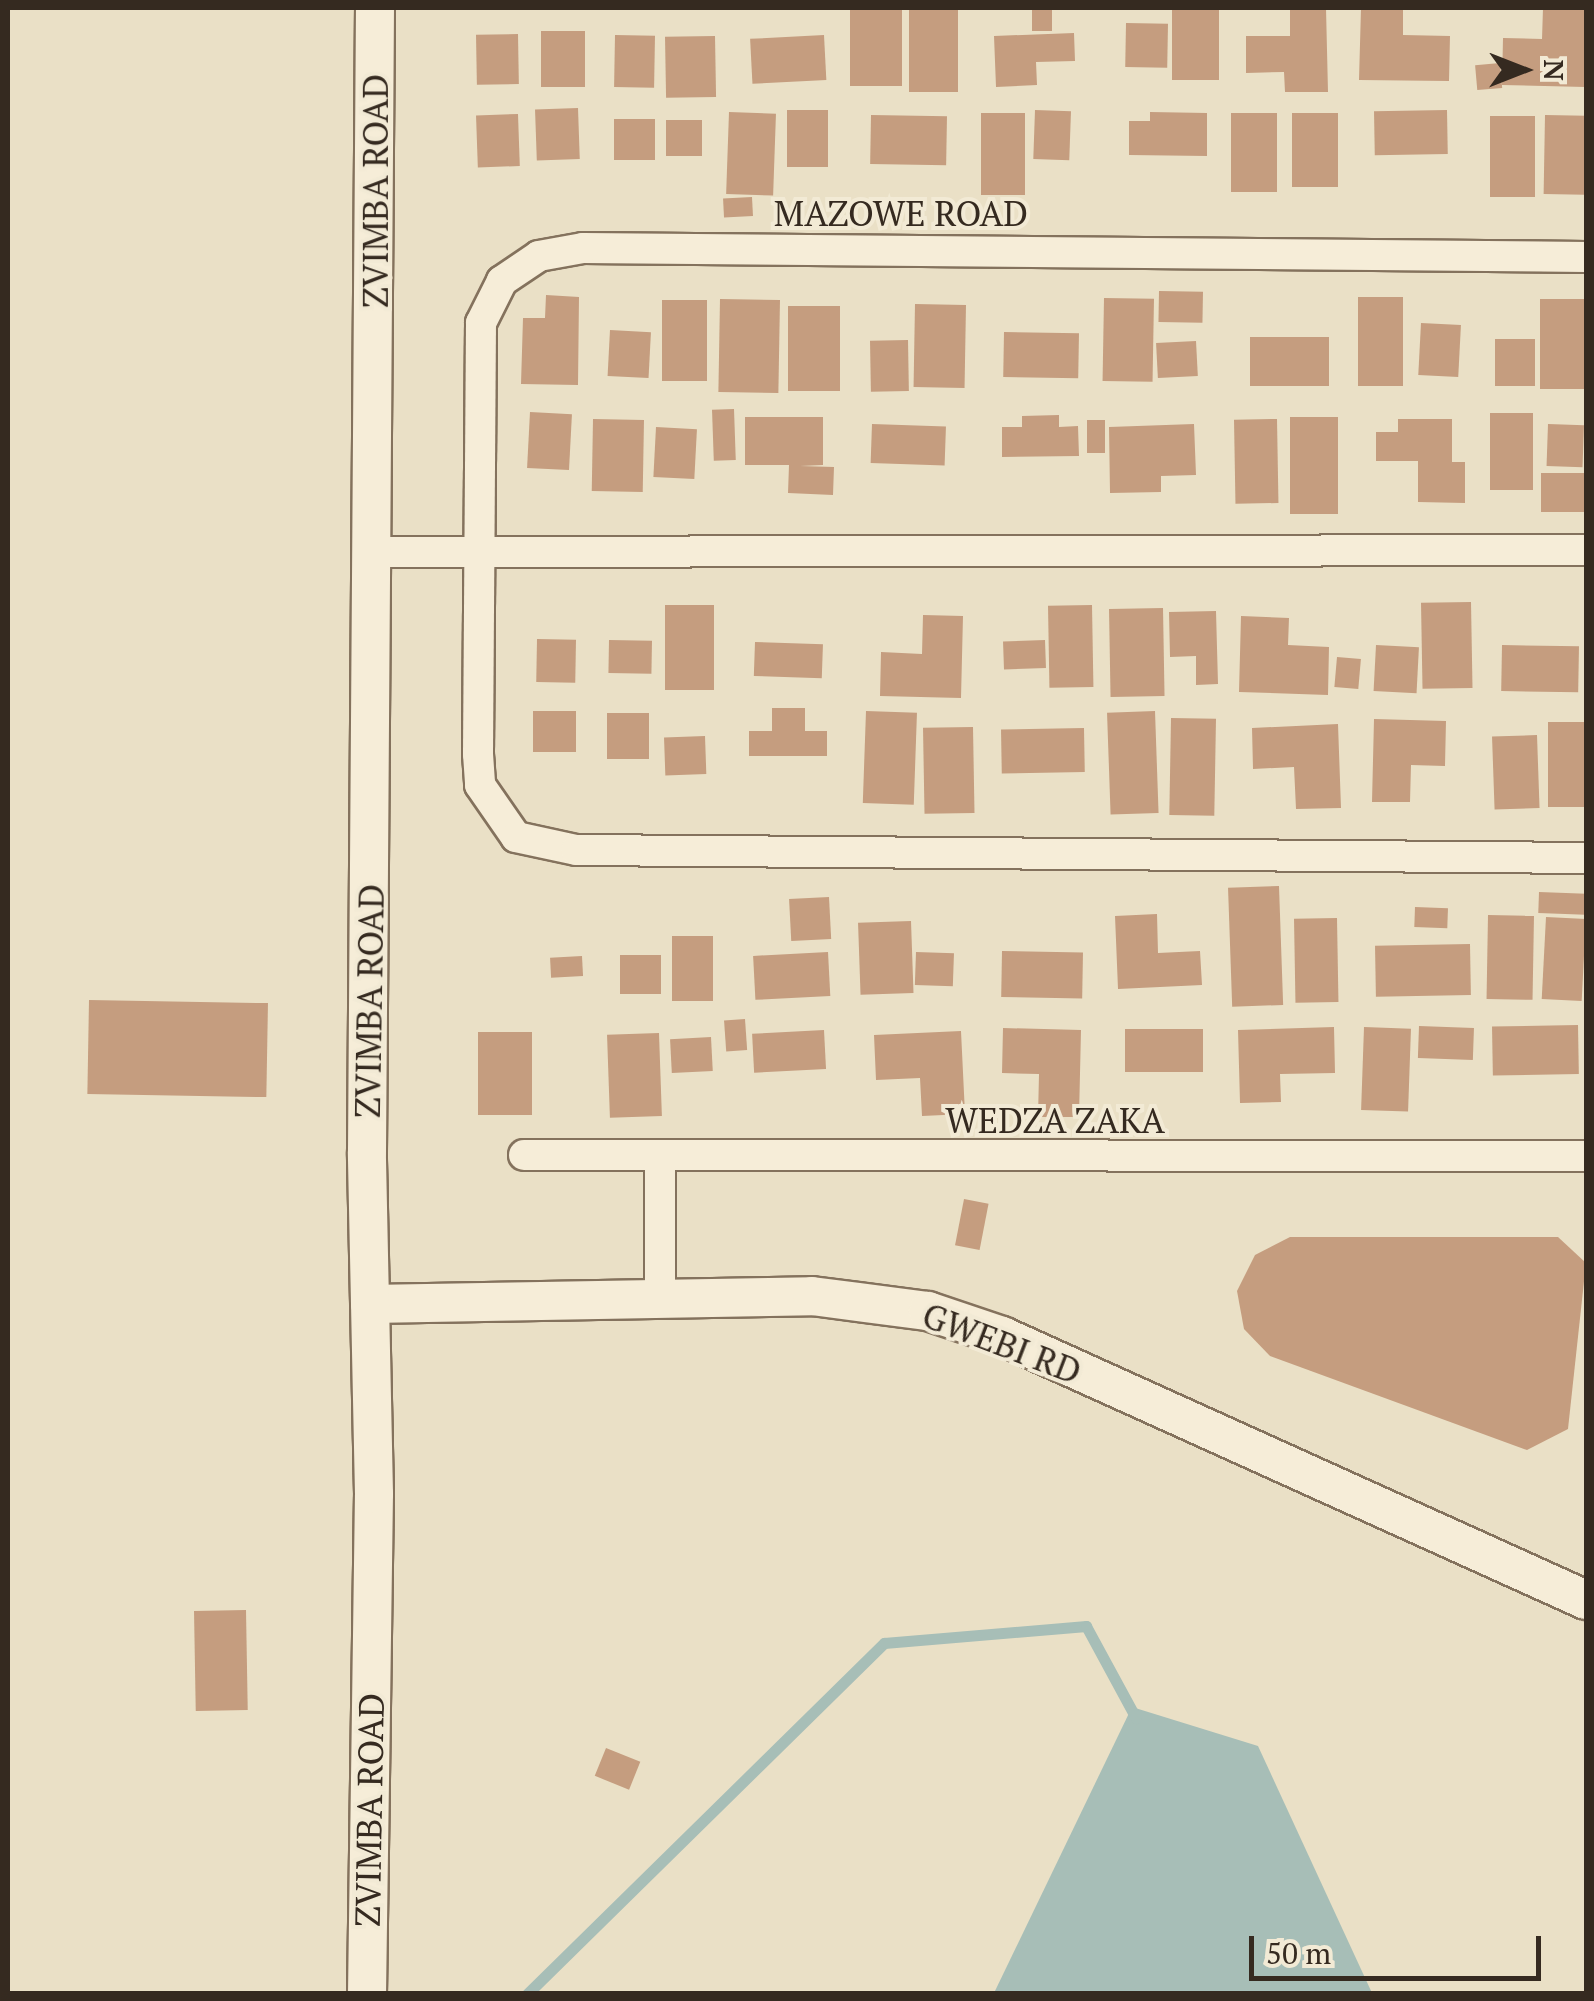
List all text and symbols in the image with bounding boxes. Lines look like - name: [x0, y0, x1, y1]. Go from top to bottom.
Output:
- north arrow: [1474, 20, 1574, 120]
- text: N: [1536, 59, 1573, 81]
- street label: ZVIMBA ROAD: [354, 74, 396, 308]
- street label: MAZOWE ROAD: [774, 192, 1028, 234]
- street label: ZVIMBA ROAD: [346, 883, 392, 1119]
- street label: WEDZA ZAKA: [945, 1099, 1165, 1141]
- street label: GWEBI RD: [917, 1294, 1087, 1392]
- street label: ZVIMBA ROAD: [346, 1692, 392, 1928]
- scale bar: [1254, 1916, 1546, 1978]
- text: 50 m: [1266, 1933, 1331, 1973]

